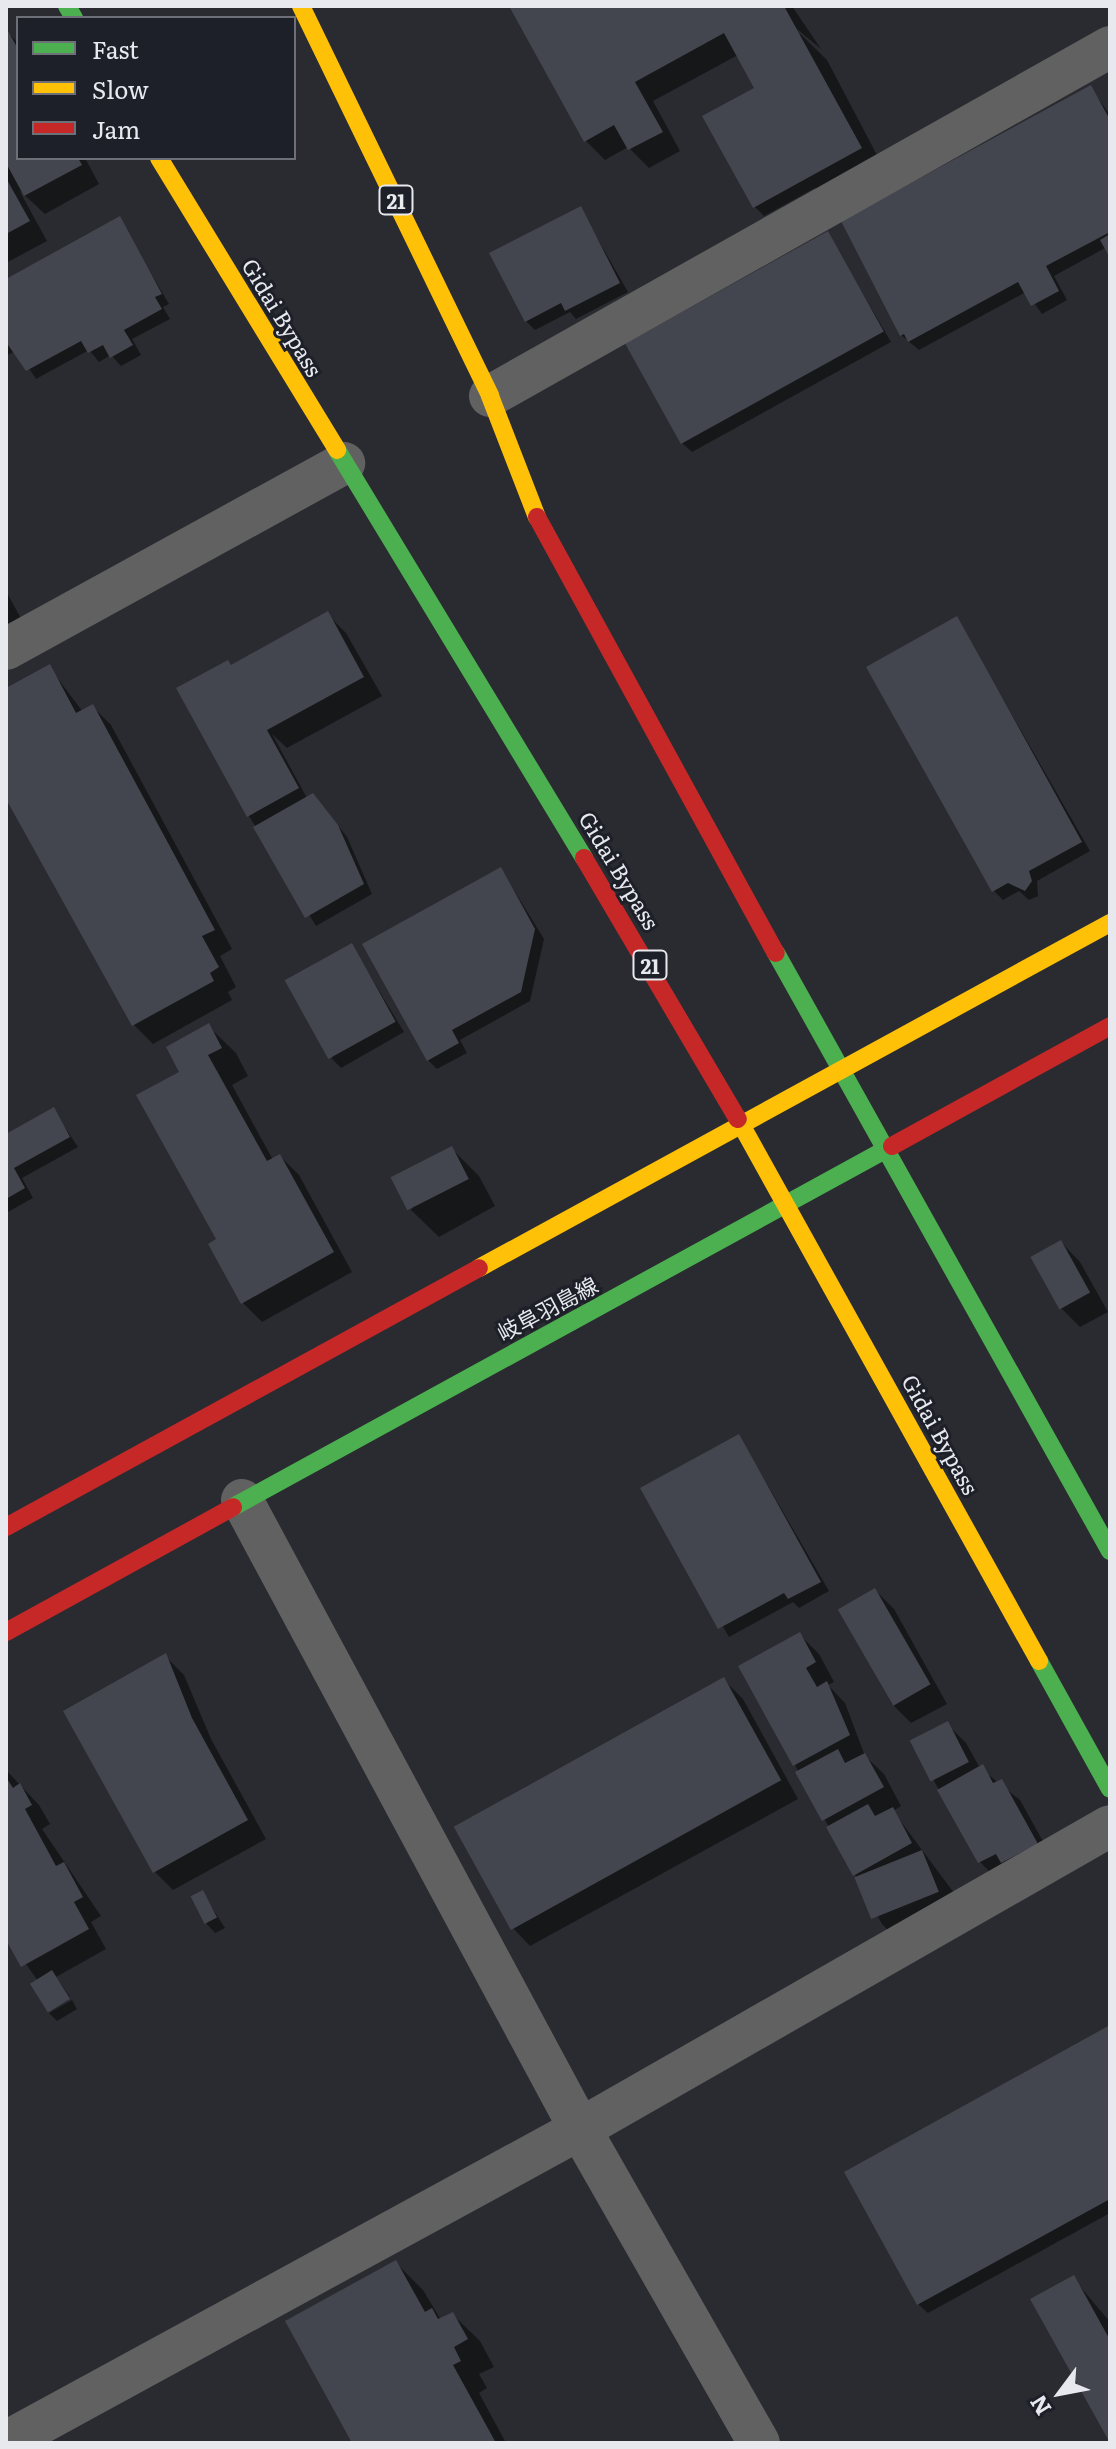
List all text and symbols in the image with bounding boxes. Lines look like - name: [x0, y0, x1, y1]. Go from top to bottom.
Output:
- legend: [16, 16, 296, 160]
- text: Fast: [92, 31, 139, 66]
- text: Slow: [92, 71, 149, 106]
- text: Jam: [92, 111, 140, 146]
- road number: 21: [378, 184, 414, 216]
- street label: Gidai Bypass: [238, 253, 328, 381]
- street label: Gidai Bypass: [575, 806, 665, 934]
- road number: 21: [632, 949, 668, 981]
- street label: 岐阜羽島線: [492, 1271, 602, 1345]
- street label: Gidai Bypass: [897, 1370, 985, 1498]
- north arrow: [1020, 2353, 1100, 2433]
- text: N: [1020, 2389, 1058, 2423]

